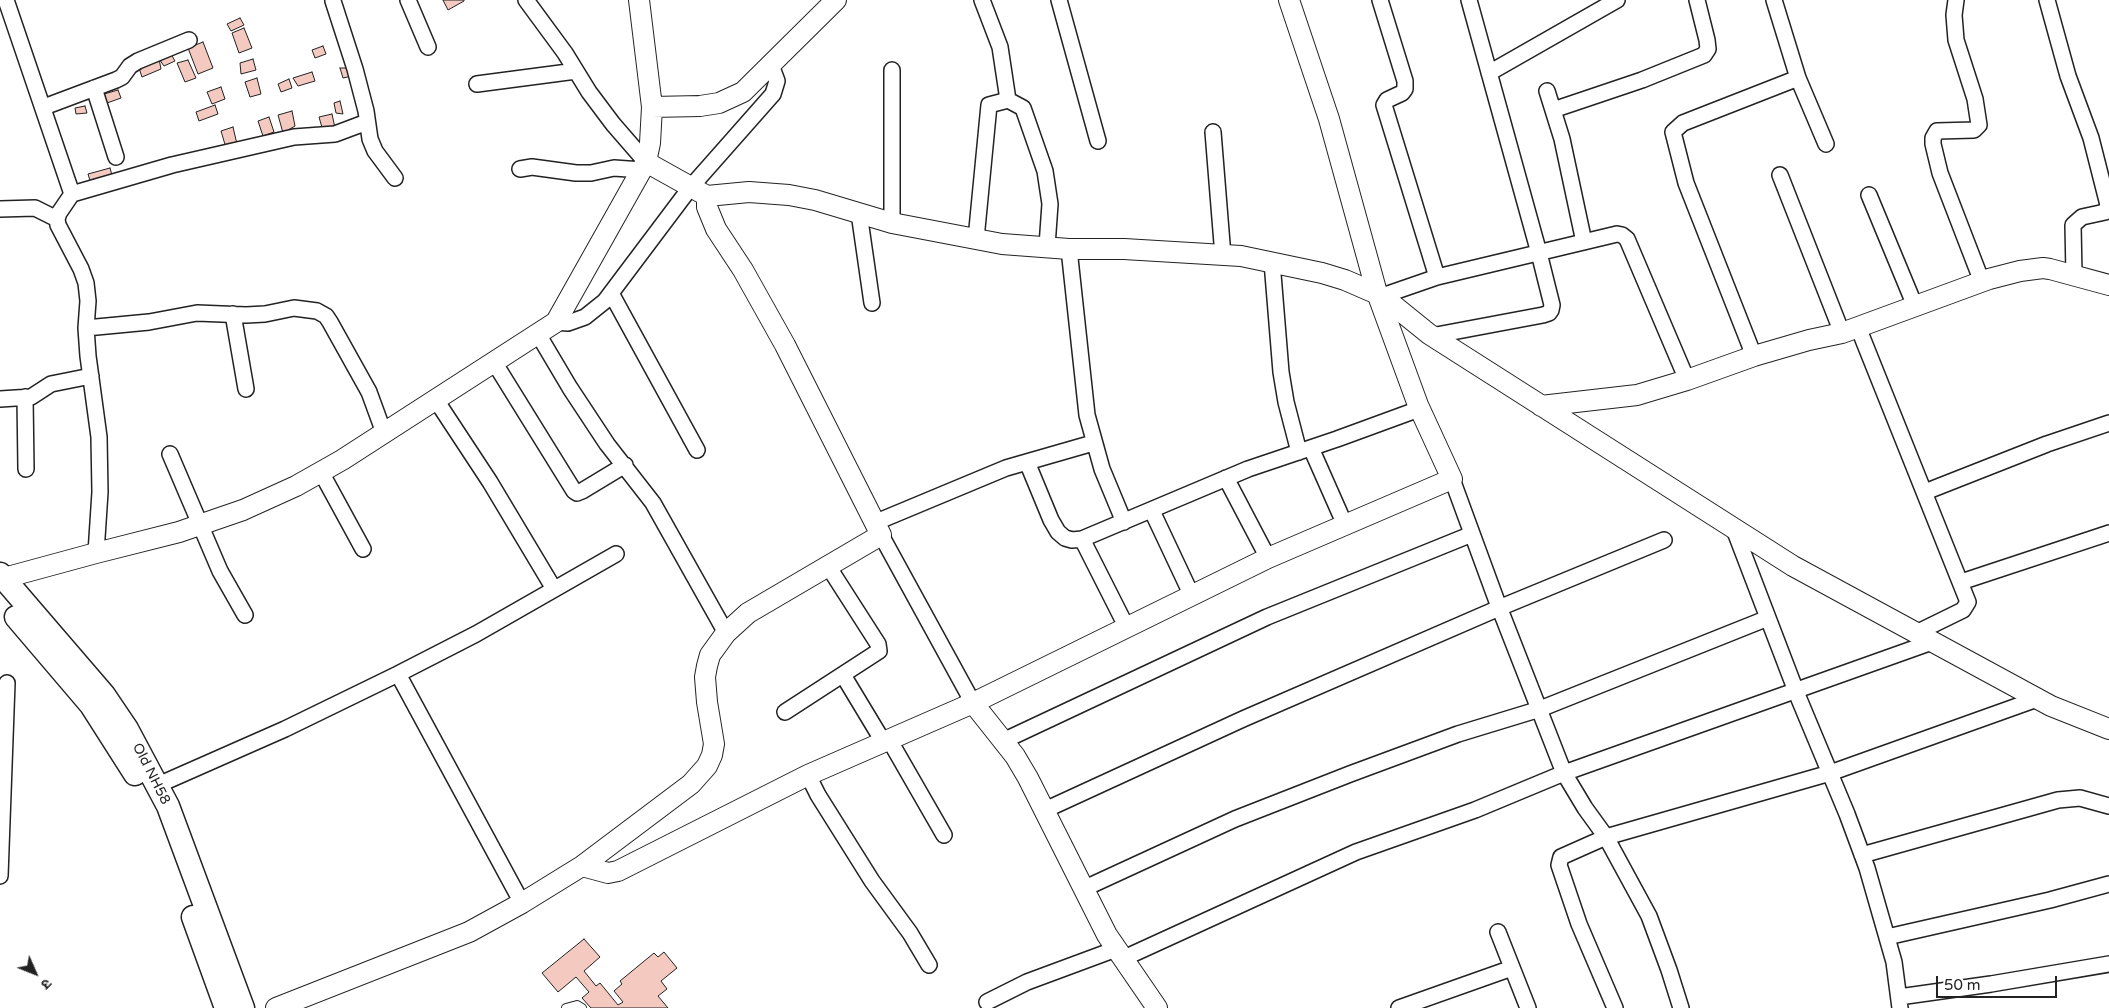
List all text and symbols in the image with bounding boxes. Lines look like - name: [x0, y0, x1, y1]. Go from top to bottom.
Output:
- street label: Old NH58: [128, 741, 174, 807]
- north arrow: [10, 948, 60, 998]
- scale bar: [1939, 966, 2060, 998]
- text: उ: [37, 975, 55, 993]
- text: 50 m: [1944, 976, 1981, 994]

